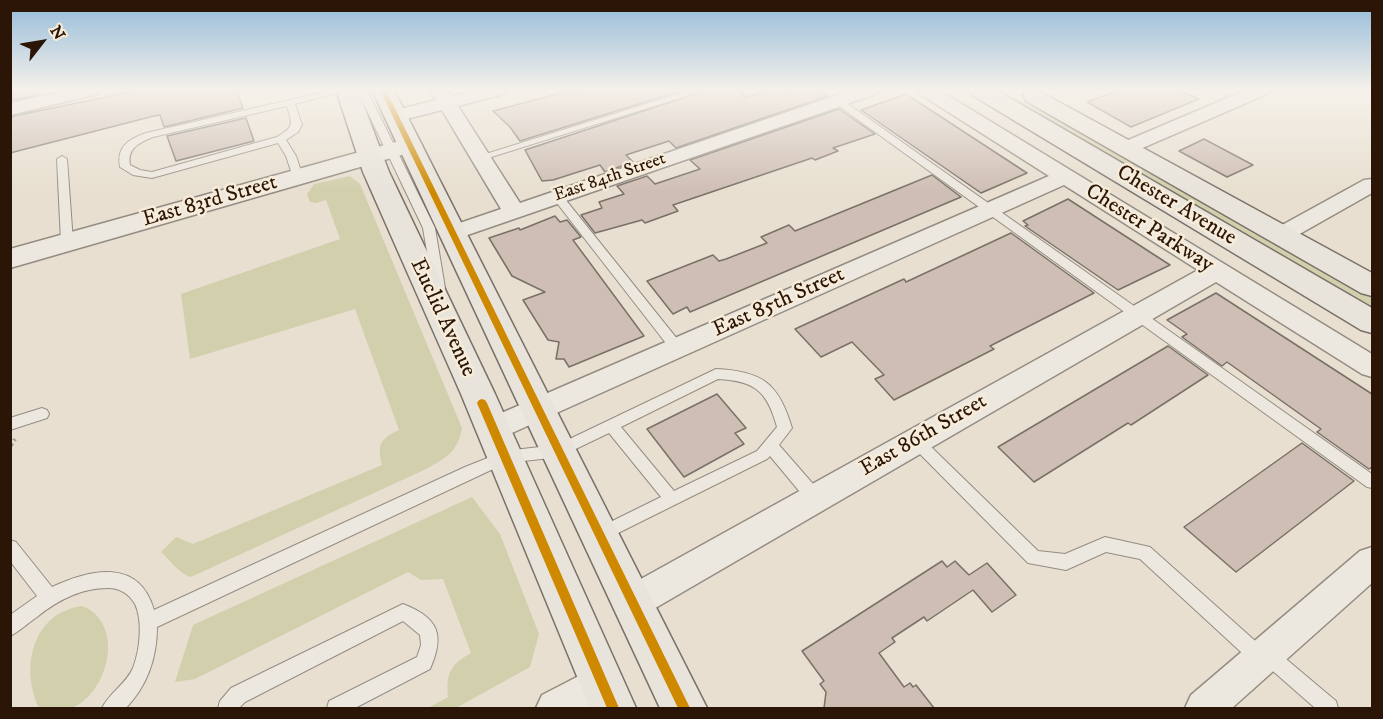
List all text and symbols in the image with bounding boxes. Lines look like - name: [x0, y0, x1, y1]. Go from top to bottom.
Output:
- north arrow: [12, 12, 72, 72]
- text: N: [45, 22, 69, 44]
- street label: East 84th Street: [551, 149, 669, 207]
- street label: Chester Avenue: [1111, 160, 1241, 252]
- street label: East 83rd Street: [140, 170, 280, 234]
- street label: Chester Parkway: [1080, 179, 1218, 279]
- street label: Euclid Avenue: [403, 255, 481, 381]
- street label: East 85th Street: [709, 262, 849, 344]
- street label: East 86th Street: [856, 389, 992, 483]

